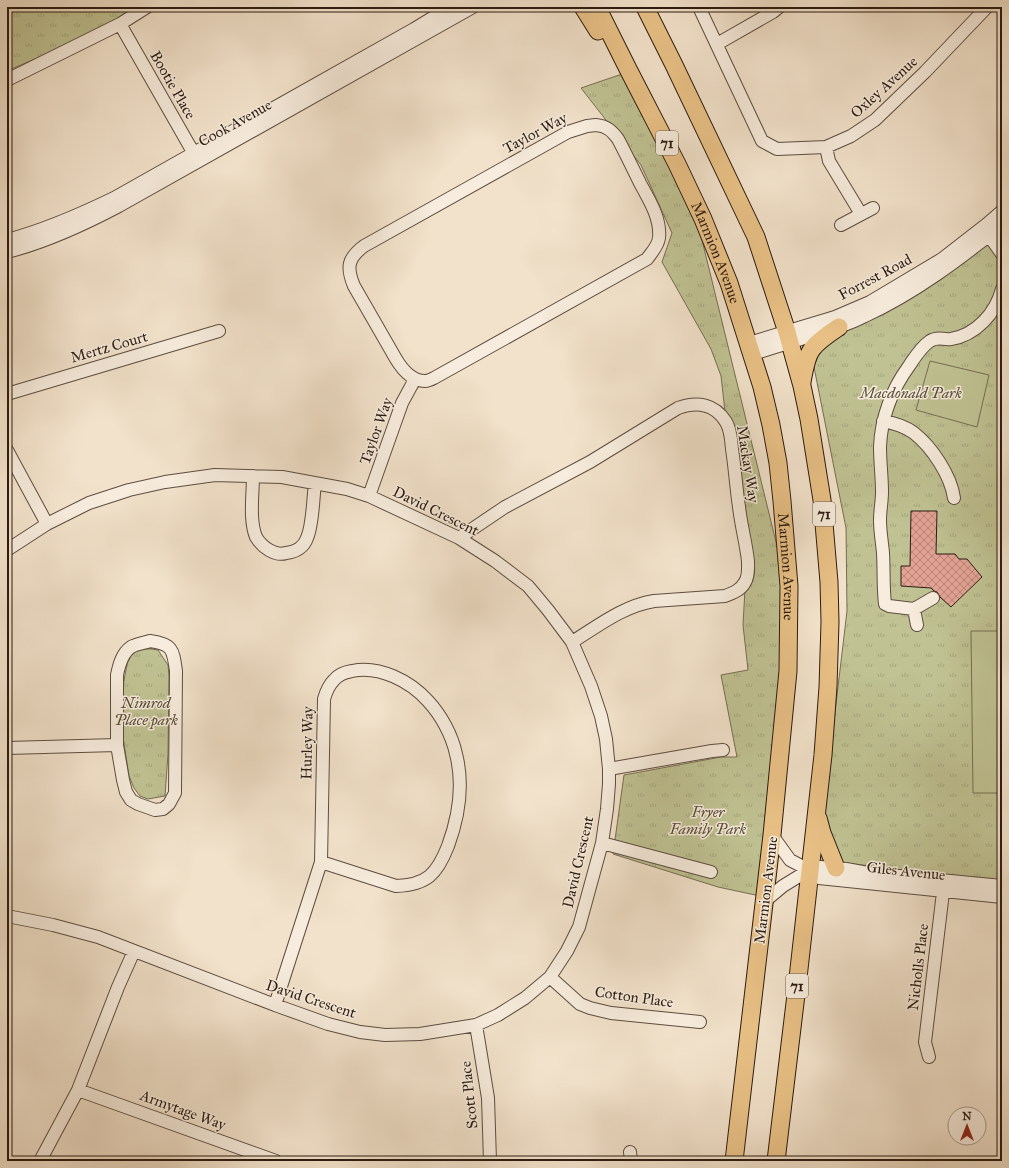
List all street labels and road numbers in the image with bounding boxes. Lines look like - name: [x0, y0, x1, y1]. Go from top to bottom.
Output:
- street label: Bootie Place: [146, 48, 200, 122]
- street label: Oxley Avenue: [847, 52, 921, 122]
- street label: Cook Avenue: [195, 96, 275, 150]
- street label: Taylor Way: [500, 108, 571, 157]
- road number: 71: [656, 131, 678, 155]
- street label: Marmion Avenue: [687, 199, 744, 306]
- street label: Forrest Road: [835, 250, 915, 304]
- street label: Mertz Court: [68, 327, 150, 367]
- street label: Taylor Way: [356, 394, 397, 467]
- street label: Mackay Way: [733, 424, 763, 505]
- street label: David Crescent: [390, 482, 483, 540]
- road number: 71: [813, 502, 835, 526]
- street label: Marmion Avenue: [774, 512, 798, 621]
- street label: Hurley Way: [297, 705, 317, 780]
- street label: David Crescent: [559, 814, 597, 910]
- street label: Marmion Avenue: [750, 835, 782, 945]
- street label: Giles Avenue: [866, 858, 946, 884]
- street label: Nicholls Place: [904, 923, 932, 1011]
- road number: 71: [786, 974, 808, 998]
- street label: David Crescent: [264, 976, 359, 1022]
- street label: Cotton Place: [594, 983, 674, 1011]
- street label: Scott Place: [456, 1060, 482, 1130]
- street label: Armytage Way: [137, 1086, 229, 1134]

